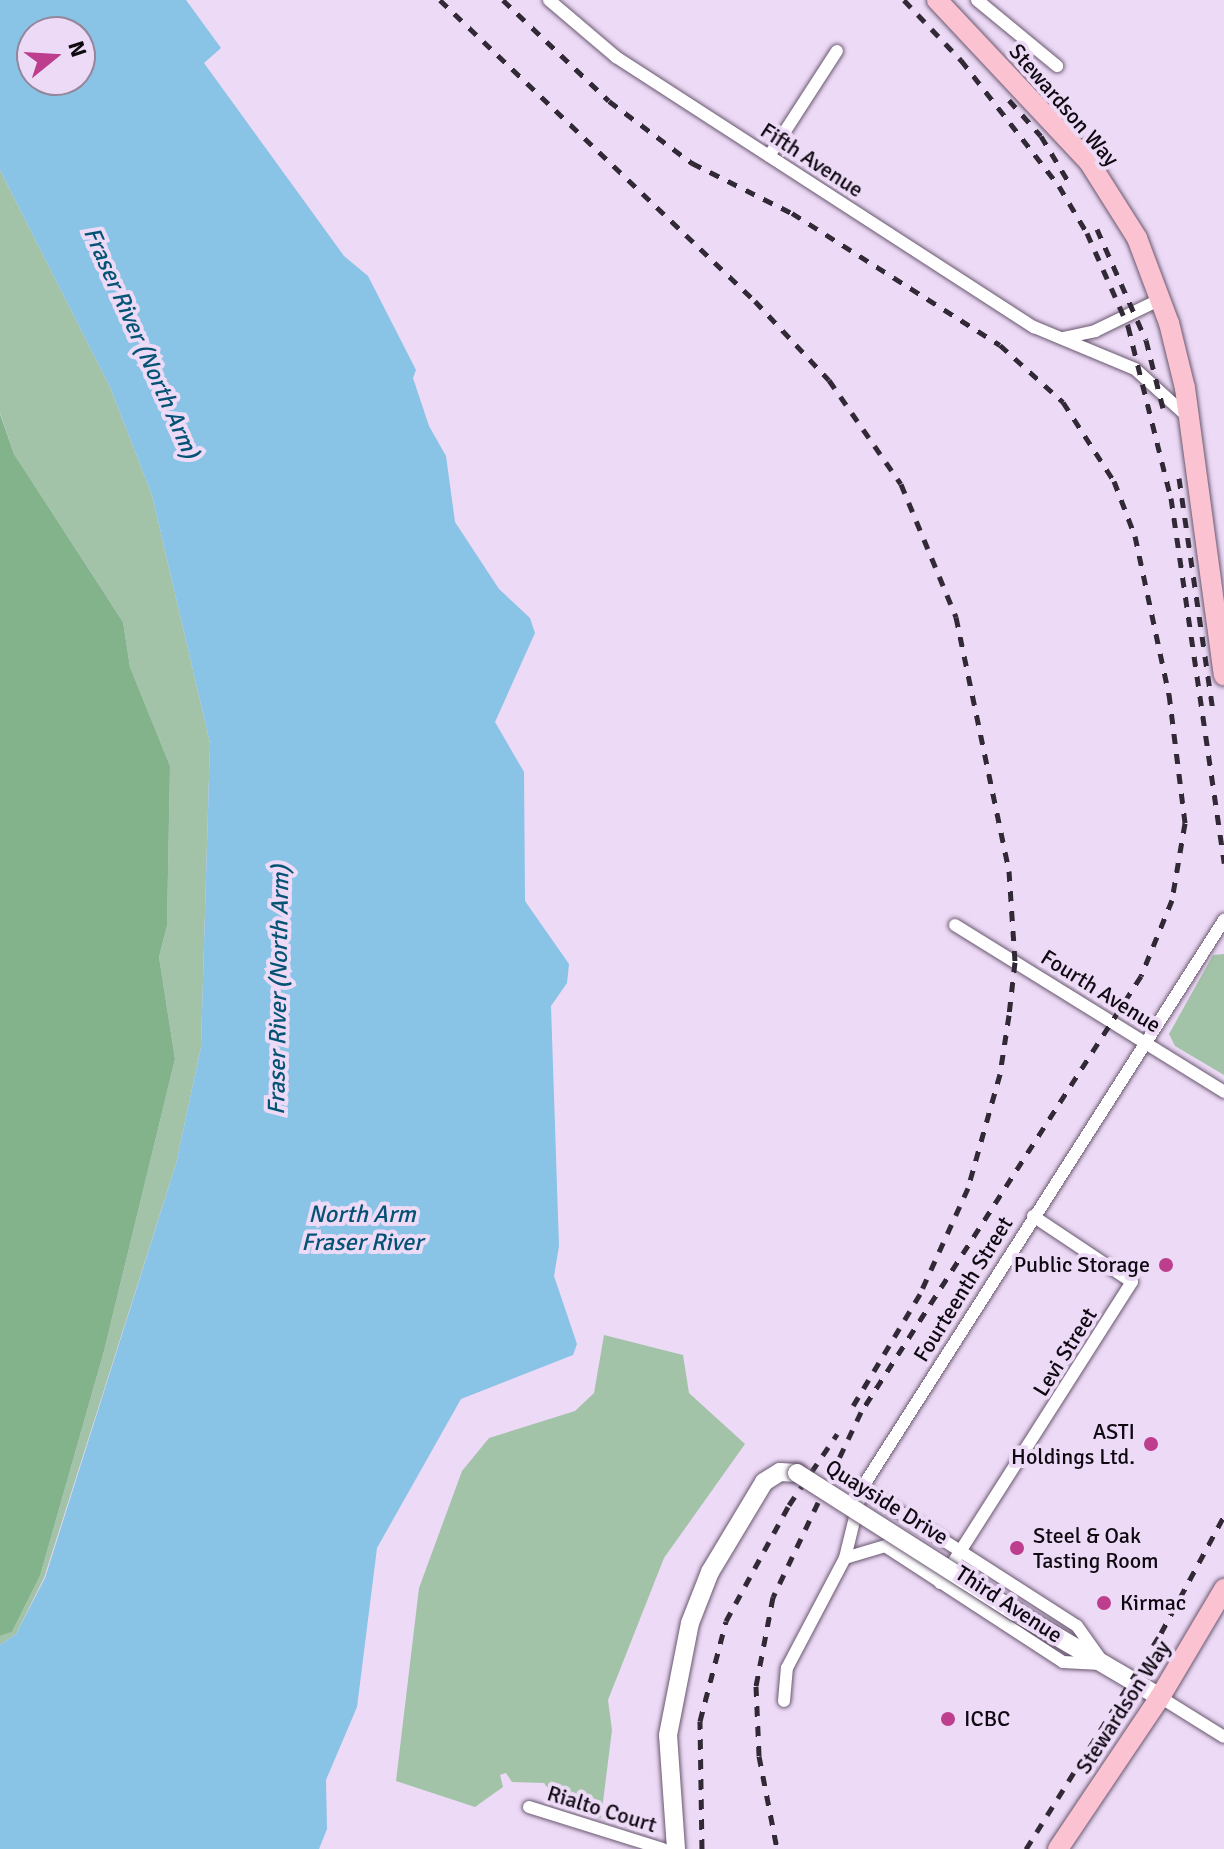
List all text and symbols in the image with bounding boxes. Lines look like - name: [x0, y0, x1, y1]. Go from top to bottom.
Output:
- north arrow: [16, 16, 96, 96]
- text: N: [62, 38, 93, 61]
- street label: Stewardson Way: [1004, 38, 1124, 172]
- street label: Fifth Avenue: [756, 117, 868, 203]
- water label: Fraser River (North Arm): [77, 223, 205, 463]
- water label: Fraser River (North Arm): [262, 865, 296, 1115]
- street label: Fourth Avenue: [1036, 944, 1166, 1038]
- water label: North Arm Fraser River: [301, 1201, 423, 1257]
- street label: Fourteenth Street: [908, 1212, 1018, 1366]
- place label: Public Storage: [1014, 1252, 1150, 1278]
- marker: Public Storage: [1157, 1256, 1175, 1274]
- street label: Levi Street: [1027, 1303, 1103, 1401]
- place label: ASTI Holdings Ltd.: [1011, 1418, 1135, 1470]
- marker: ASTI Holdings Ltd.: [1142, 1435, 1160, 1453]
- street label: Quayside Drive: [821, 1454, 953, 1550]
- place label: Steel & Oak Tasting Room: [1033, 1522, 1159, 1574]
- marker: Steel & Oak Tasting Room: [1008, 1539, 1026, 1557]
- street label: Third Avenue: [951, 1560, 1067, 1648]
- place label: Kirmac: [1120, 1590, 1186, 1616]
- marker: Kirmac: [1095, 1594, 1113, 1612]
- street label: Stewardson Way: [1070, 1635, 1176, 1779]
- place label: ICBC: [964, 1706, 1010, 1732]
- marker: ICBC: [939, 1710, 957, 1728]
- street label: Rialto Court: [544, 1780, 660, 1838]

